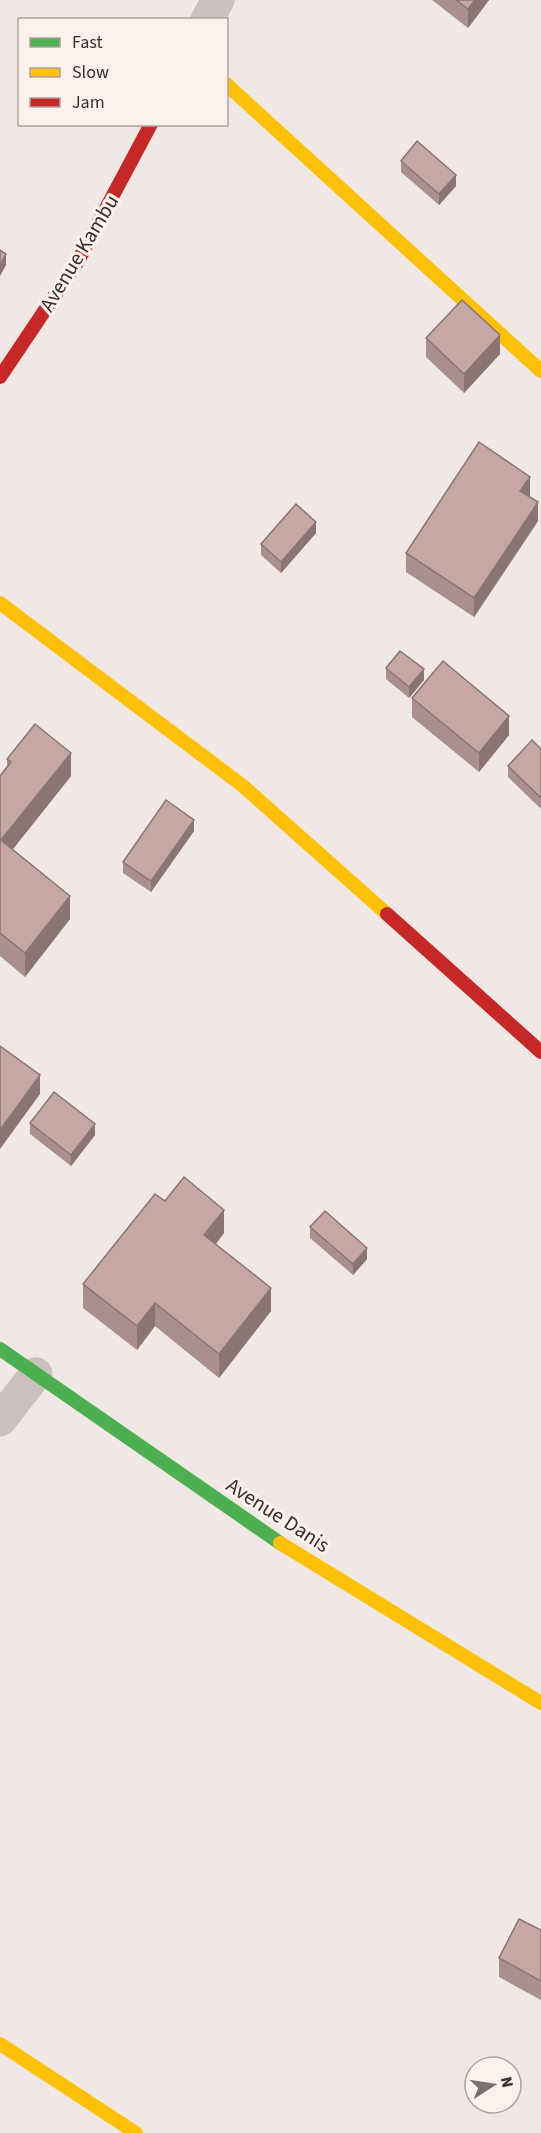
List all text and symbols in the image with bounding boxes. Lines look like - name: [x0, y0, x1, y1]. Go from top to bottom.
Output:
- legend: [18, 18, 228, 126]
- text: Fast: [72, 30, 103, 55]
- text: Slow: [72, 60, 109, 85]
- text: Jam: [72, 90, 105, 115]
- street label: Avenue Kambu: [32, 189, 126, 317]
- street label: Avenue Danis: [220, 1470, 336, 1560]
- north arrow: [463, 2055, 523, 2115]
- text: N: [495, 2075, 519, 2090]

